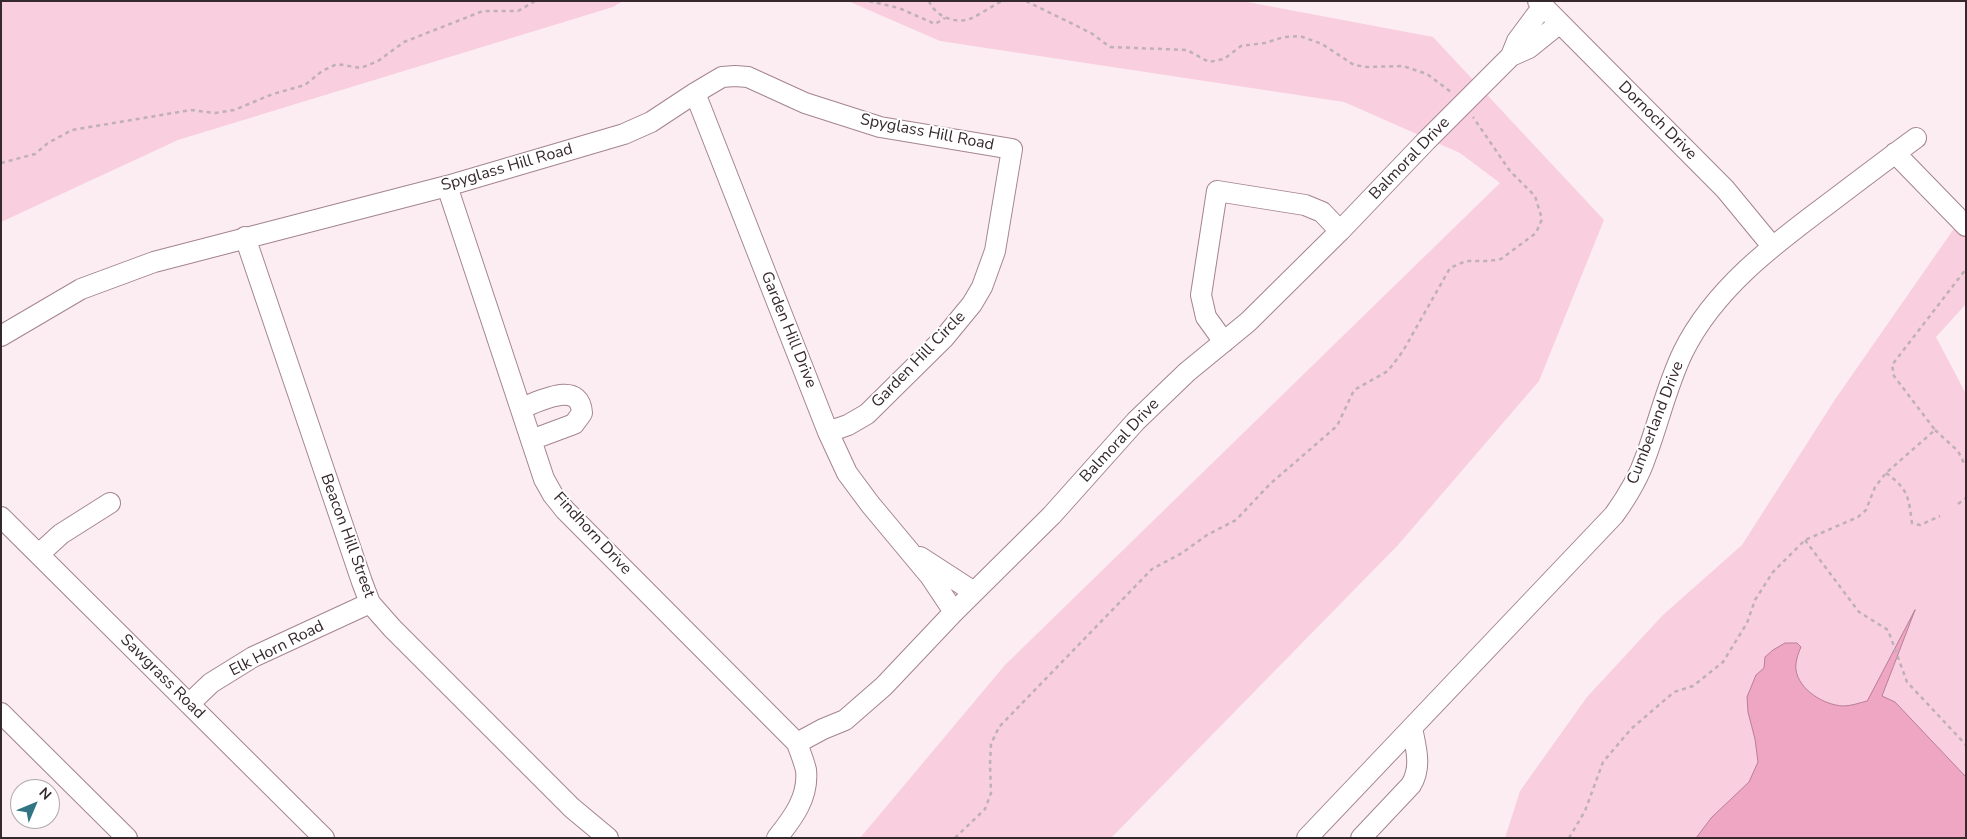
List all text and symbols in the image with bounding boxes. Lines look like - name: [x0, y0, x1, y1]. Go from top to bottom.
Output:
- street label: Dornoch Drive: [1614, 78, 1700, 164]
- street label: Spyglass Hill Road: [858, 111, 996, 155]
- street label: Balmoral Drive: [1366, 114, 1454, 204]
- street label: Spyglass Hill Road: [439, 140, 575, 196]
- street label: Garden Hill Drive: [756, 269, 820, 391]
- street label: Garden Hill Circle: [868, 308, 970, 412]
- street label: Cumberland Drive: [1624, 359, 1688, 487]
- street label: Balmoral Drive: [1076, 395, 1164, 487]
- street label: Beacon Hill Street: [316, 472, 378, 600]
- street label: Findhorn Drive: [549, 489, 635, 579]
- street label: Elk Horn Road: [227, 617, 327, 681]
- street label: Sawgrass Road: [116, 631, 208, 723]
- north arrow: [10, 779, 60, 829]
- text: N: [35, 783, 56, 804]

